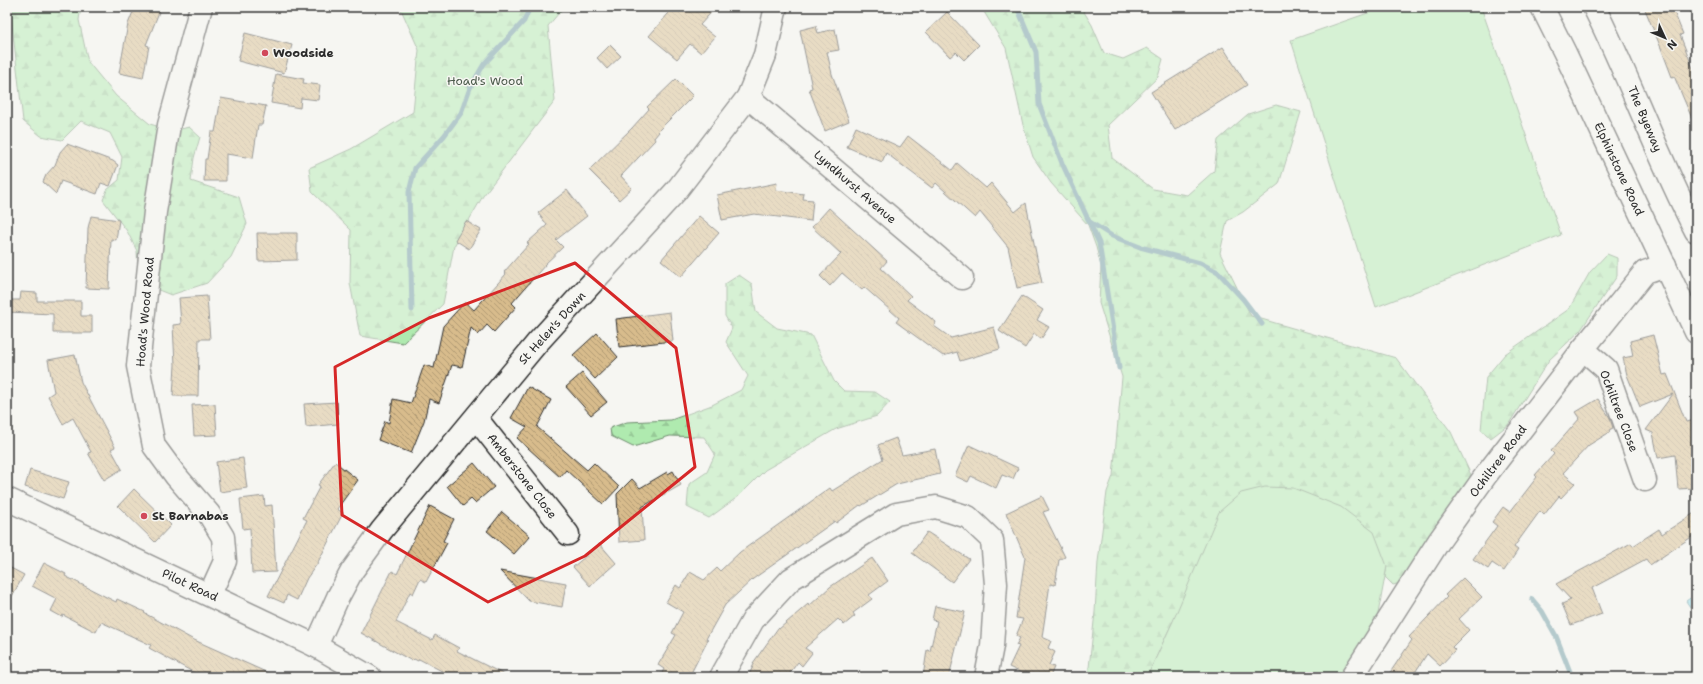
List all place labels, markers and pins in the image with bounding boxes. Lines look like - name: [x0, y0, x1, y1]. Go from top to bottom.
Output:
- place label: Woodside: [273, 45, 334, 61]
- marker: Woodside: [260, 48, 270, 58]
- place label: St Barnabas: [152, 508, 229, 524]
- marker: St Barnabas: [139, 511, 149, 521]

